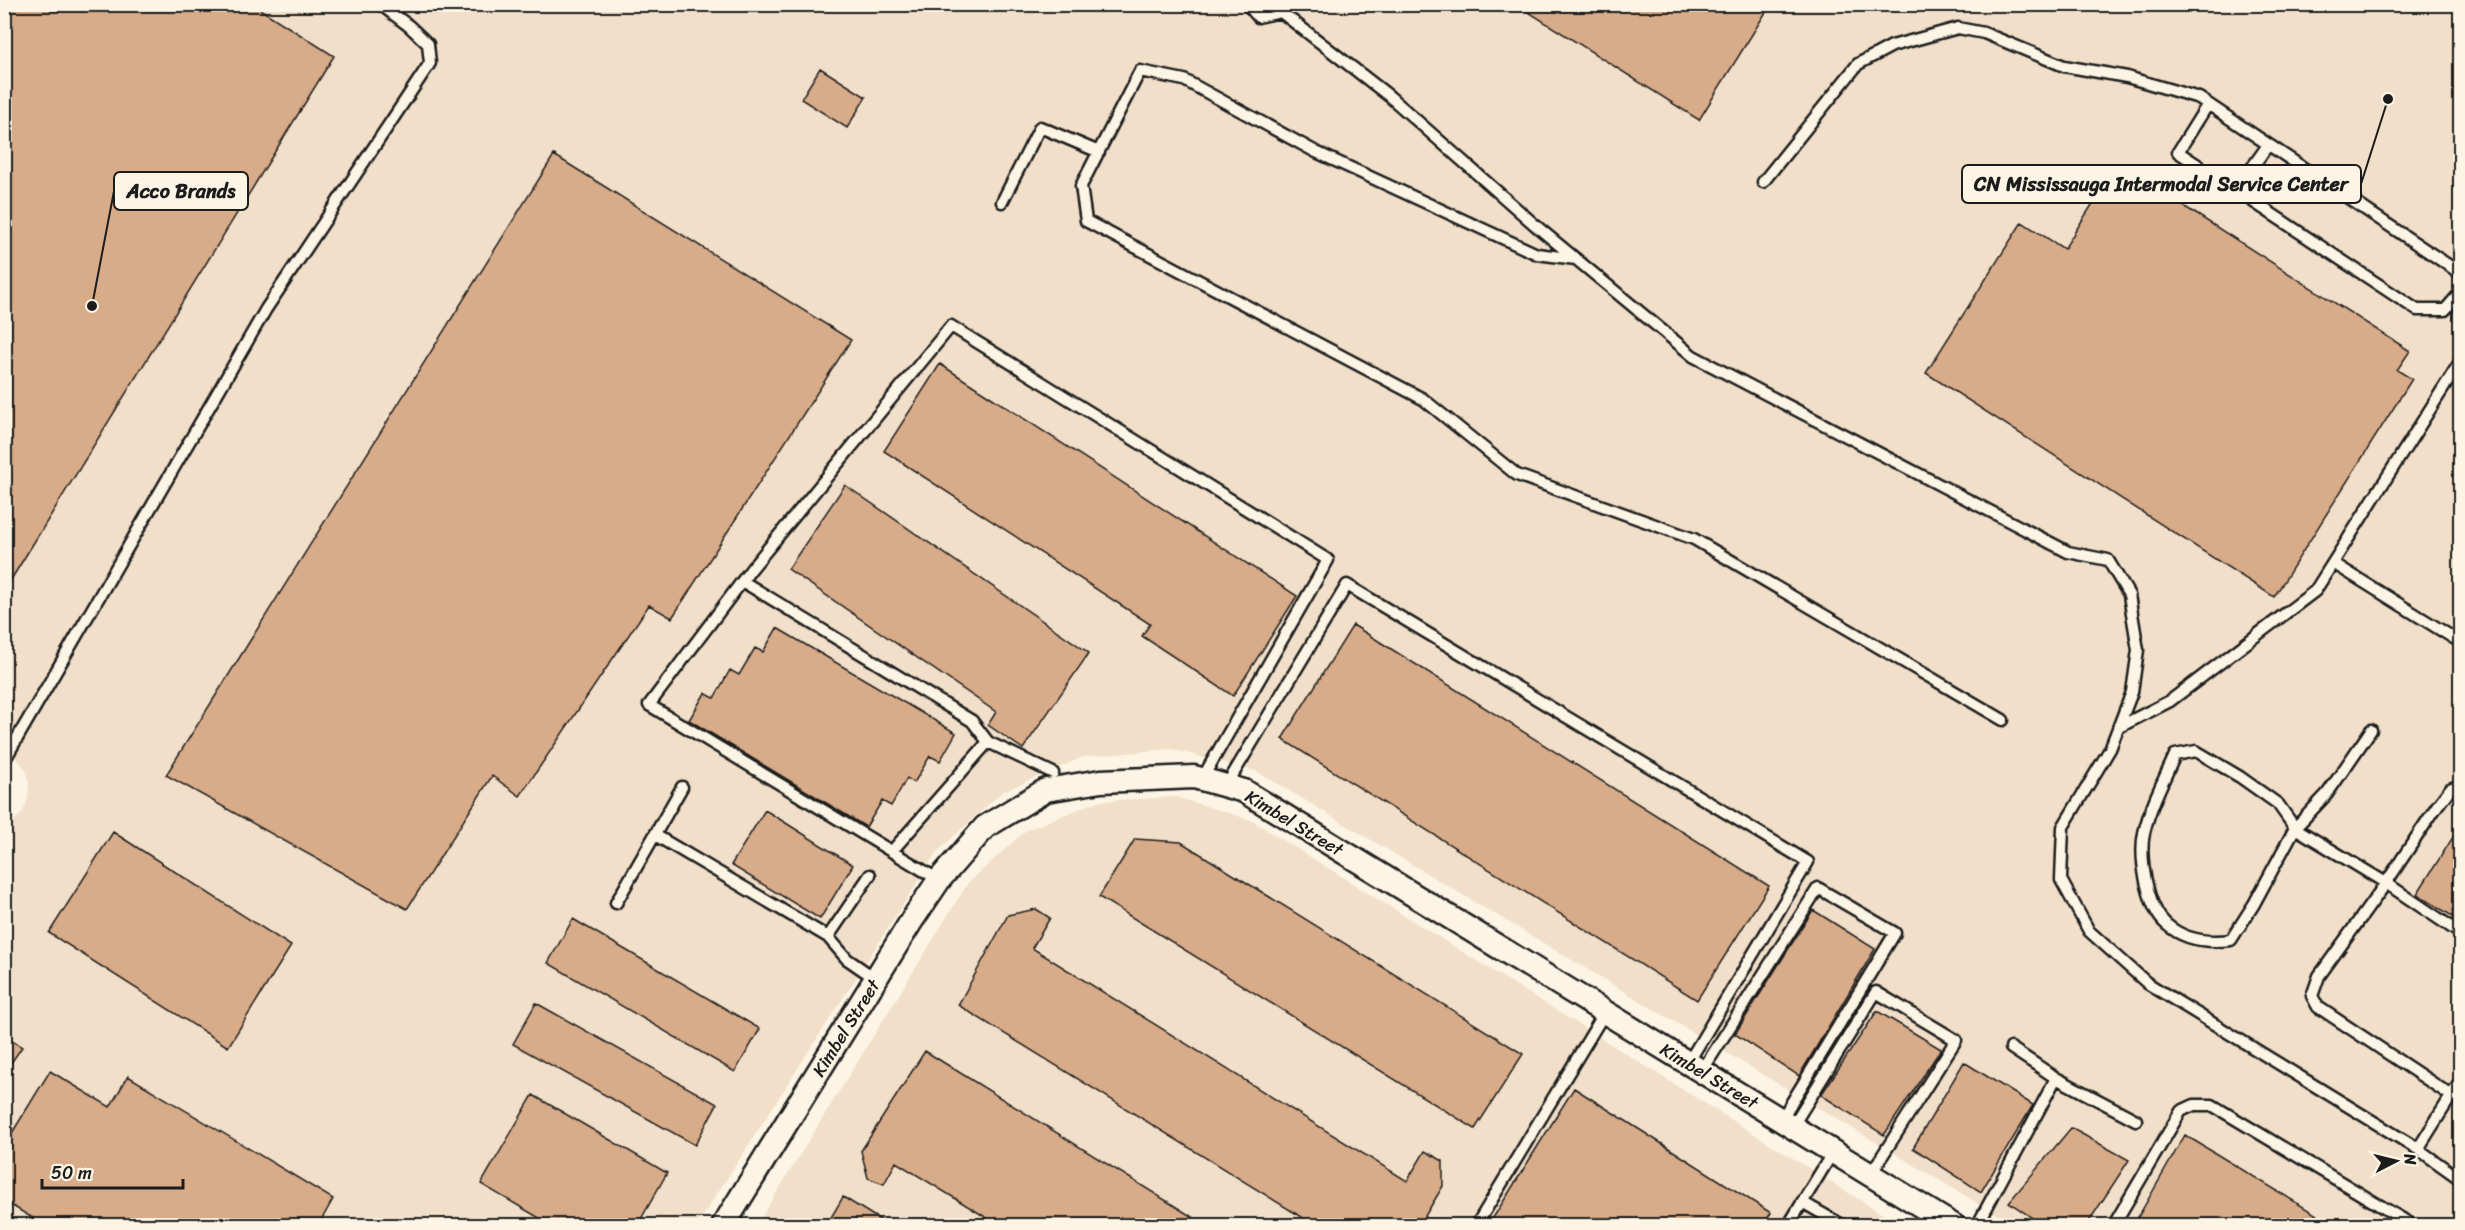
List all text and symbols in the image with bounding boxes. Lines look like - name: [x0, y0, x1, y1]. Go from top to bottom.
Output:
- callout: CN Mississauga Intermodal Service Center: [1962, 165, 2361, 203]
- text: CN Mississauga Intermodal Service Center: [1973, 167, 2350, 202]
- callout: Acco Brands: [114, 172, 248, 210]
- text: Acco Brands: [126, 174, 236, 209]
- street label: Kimbel Street: [1239, 781, 1350, 865]
- street label: Kimbel Street: [803, 972, 889, 1083]
- street label: Kimbel Street: [1654, 1034, 1765, 1118]
- north arrow: [2366, 1131, 2426, 1191]
- text: N: [2395, 1151, 2426, 1167]
- scale bar: [42, 1152, 183, 1190]
- text: 50 m: [51, 1157, 92, 1189]

